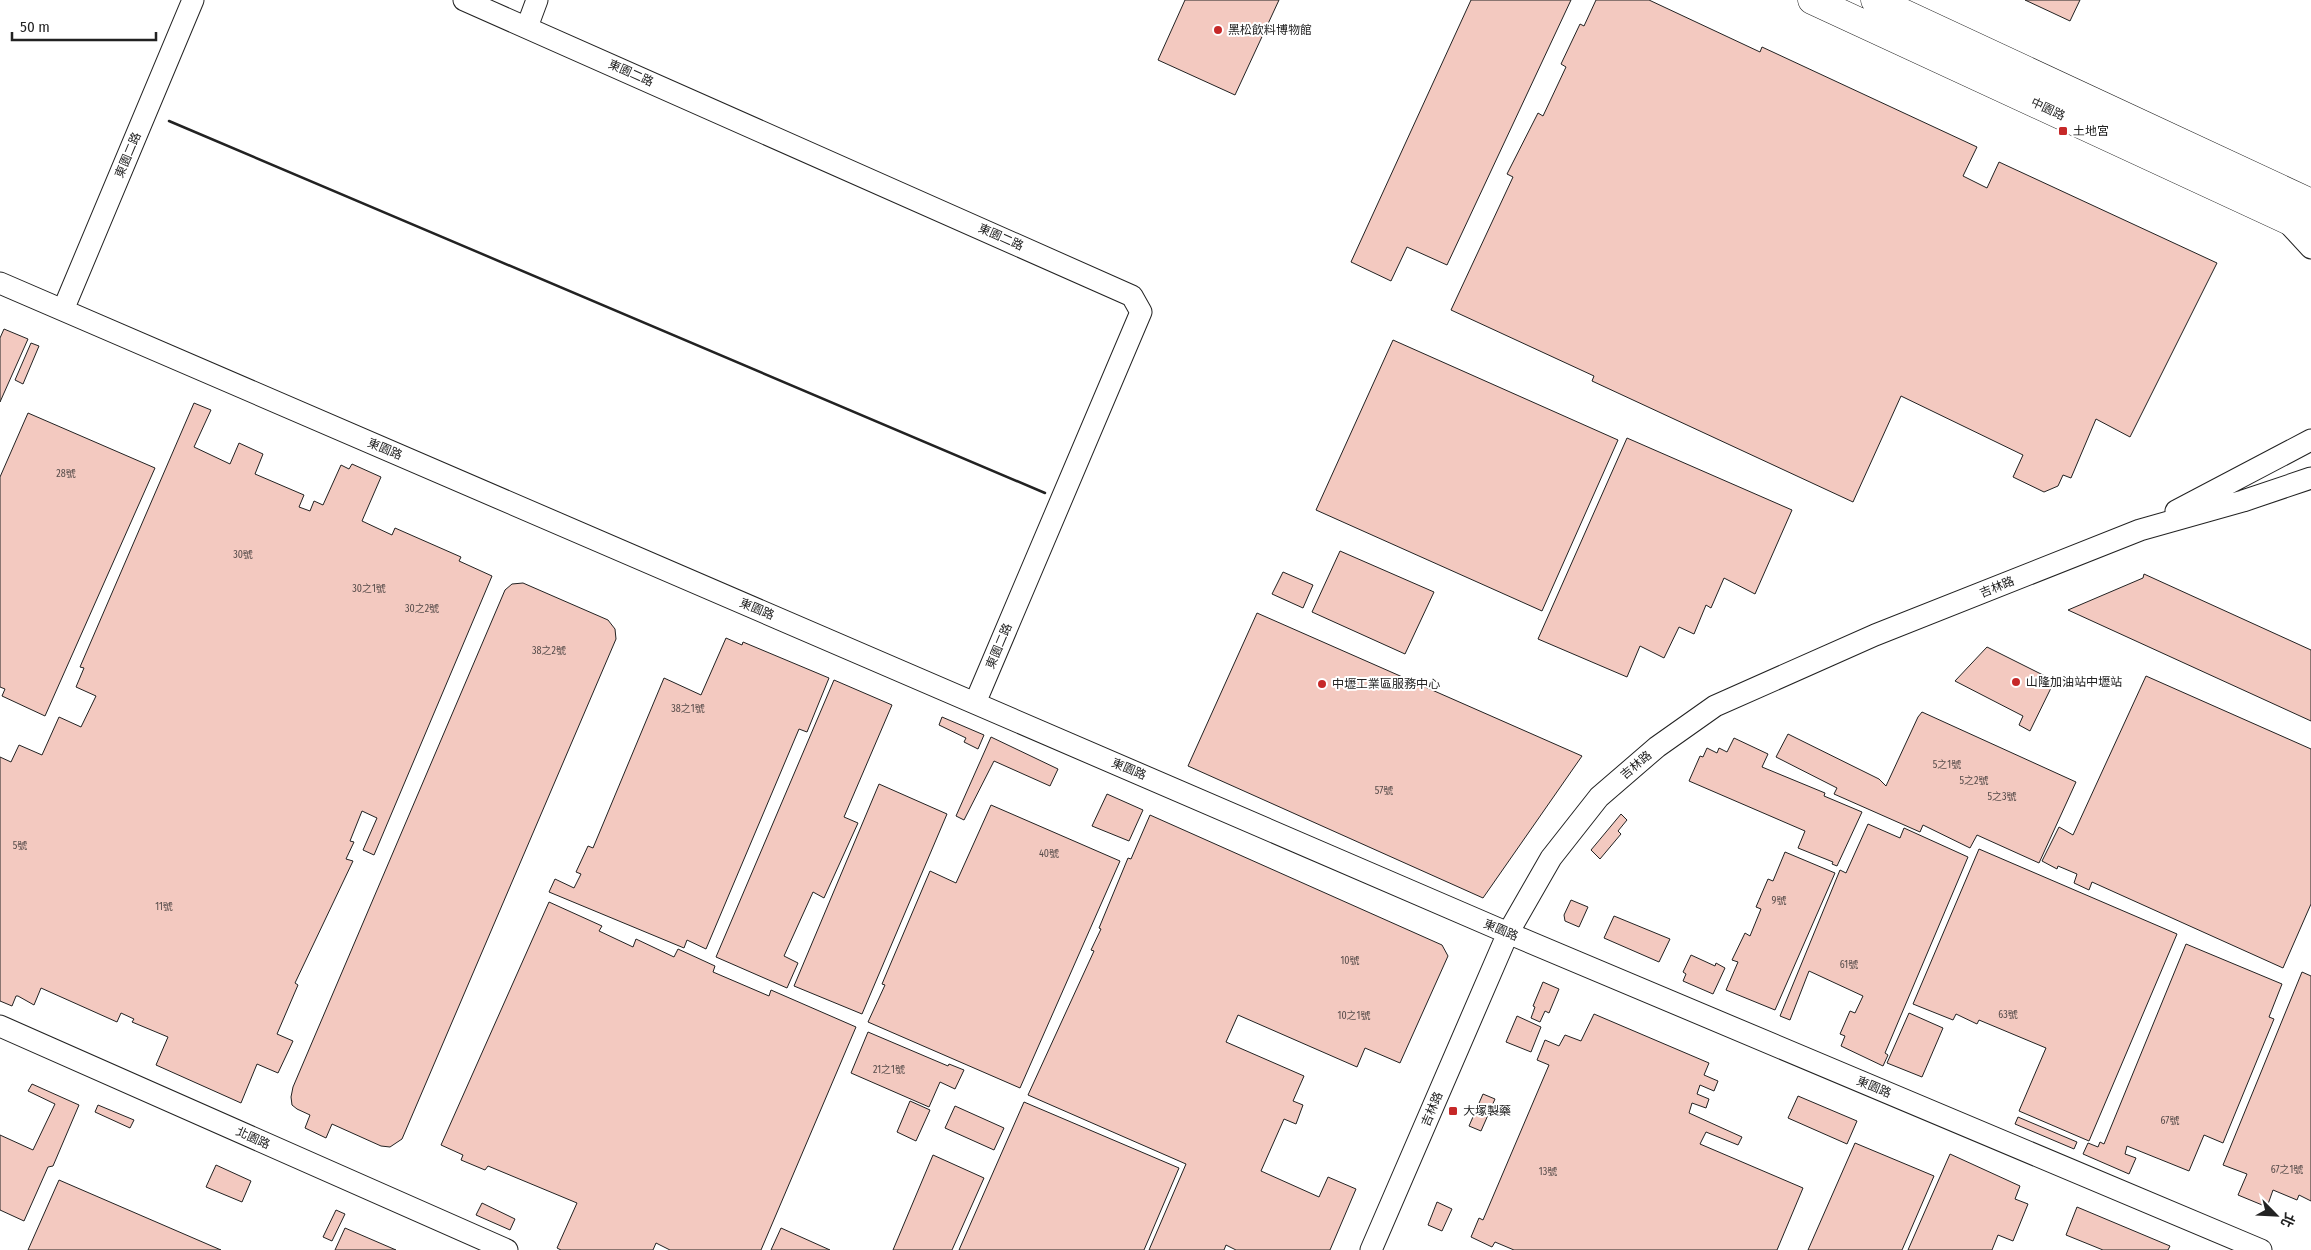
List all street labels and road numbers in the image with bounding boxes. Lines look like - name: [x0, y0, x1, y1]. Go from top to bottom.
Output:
- street label: 東園二路: [606, 57, 656, 89]
- street label: 中園路: [2029, 95, 2067, 123]
- street label: 東園二路: [112, 130, 144, 180]
- street label: 東園二路: [976, 221, 1026, 253]
- street label: 東園路: [366, 436, 404, 462]
- street label: 吉林路: [1978, 574, 2016, 600]
- street label: 東園路: [738, 596, 776, 622]
- street label: 東園二路: [983, 621, 1015, 671]
- street label: 吉林路: [1618, 748, 1654, 782]
- street label: 東園路: [1110, 756, 1148, 782]
- street label: 東園路: [1482, 917, 1520, 943]
- street label: 東園路: [1855, 1074, 1893, 1100]
- street label: 吉林路: [1419, 1090, 1445, 1128]
- street label: 北園路: [234, 1124, 272, 1152]

